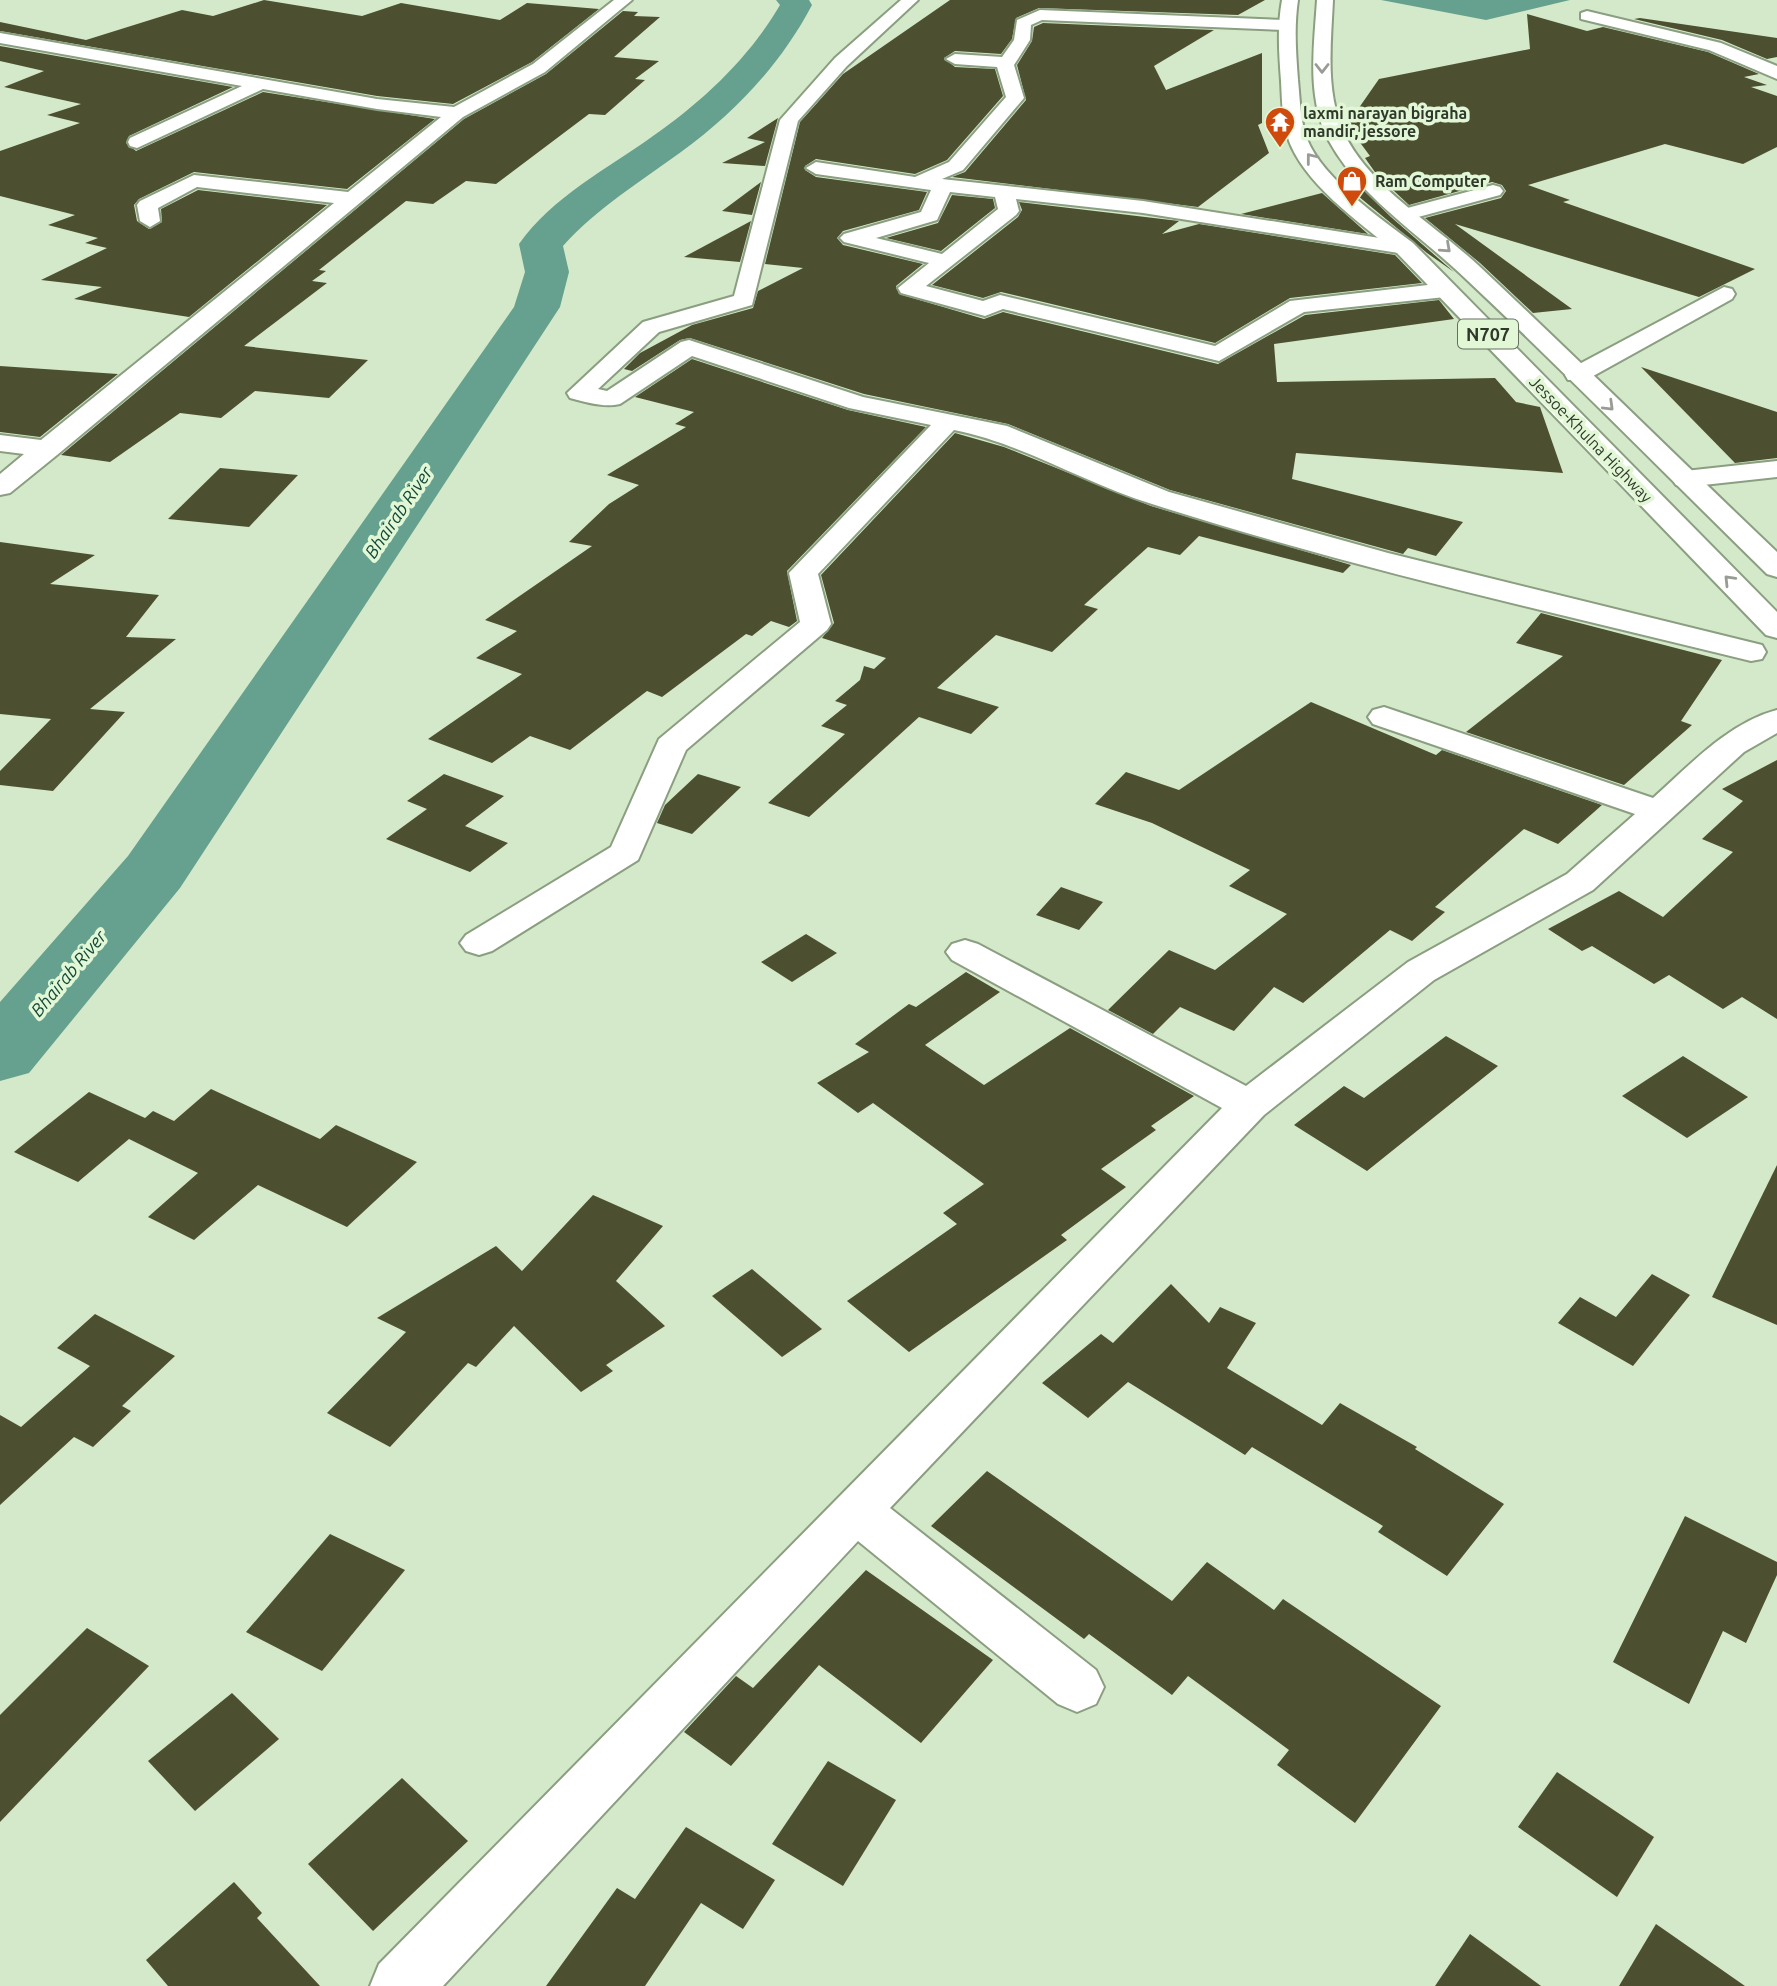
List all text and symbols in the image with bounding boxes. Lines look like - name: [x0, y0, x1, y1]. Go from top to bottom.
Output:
- one-way arrow: [1314, 63, 1330, 74]
- place label: laxmi narayan bigraha mandir, jessore: [1303, 104, 1467, 140]
- temple icon: laxmi narayan bigraha mandir, jessore: [1263, 105, 1297, 149]
- one-way arrow: [1306, 154, 1319, 166]
- shop icon: Ram Computer: [1335, 164, 1369, 208]
- place label: Ram Computer: [1375, 172, 1487, 190]
- one-way arrow: [1438, 239, 1451, 252]
- road number: N707: [1458, 320, 1518, 348]
- street label: Jessoe-Khulna Highway: [1526, 372, 1656, 506]
- one-way arrow: [1601, 397, 1614, 410]
- water label: Bhairab River: [360, 462, 437, 561]
- one-way arrow: [1725, 576, 1738, 589]
- water label: Bhairab River: [26, 925, 110, 1020]

